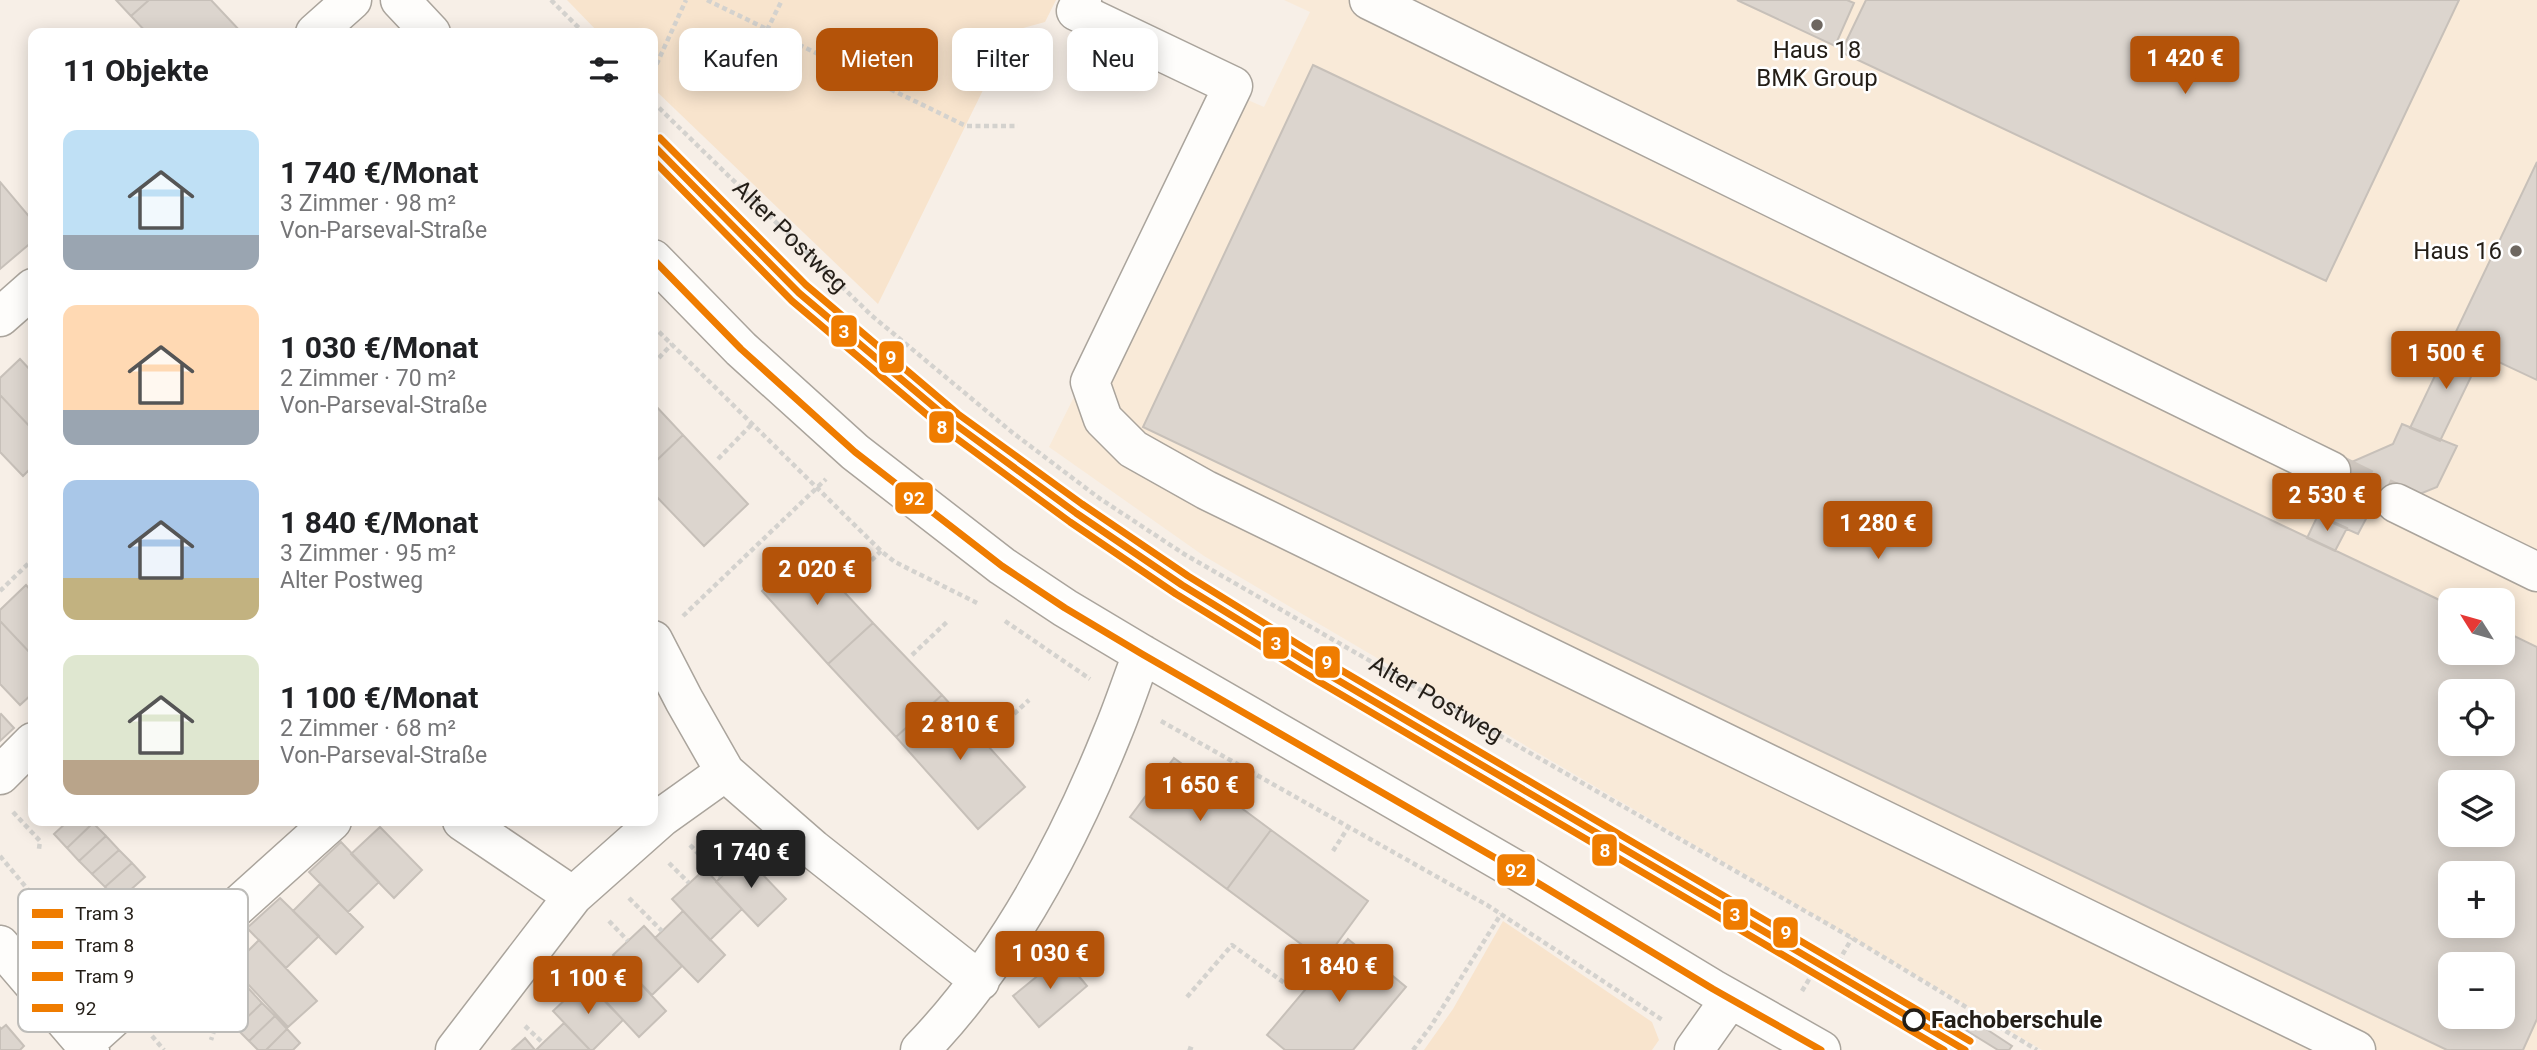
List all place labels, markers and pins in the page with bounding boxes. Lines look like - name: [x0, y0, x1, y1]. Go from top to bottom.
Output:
- marker: Haus 18 BMK Group: [1809, 17, 1825, 33]
- place label: Haus 18 BMK Group: [1756, 36, 1878, 92]
- pin: 1 420 €: [2120, 36, 2250, 96]
- place label: Haus 16: [2413, 237, 2502, 265]
- marker: Haus 16: [2508, 243, 2524, 259]
- pin: 1 500 €: [2381, 332, 2511, 391]
- pin: 2 530 €: [2262, 474, 2392, 533]
- pin: 1 280 €: [1813, 502, 1943, 561]
- pin: 2 020 €: [752, 548, 882, 607]
- pin: 2 810 €: [895, 702, 1025, 762]
- pin: 1 650 €: [1135, 764, 1265, 823]
- pin: 1 740 €: [686, 830, 816, 890]
- pin: 1 030 €: [985, 932, 1115, 991]
- pin: 1 840 €: [1274, 944, 1404, 1004]
- pin: 1 100 €: [523, 956, 653, 1016]
- place label: Fachoberschule: [1931, 1006, 2102, 1034]
- marker: Fachoberschule: [1903, 1009, 1925, 1031]

